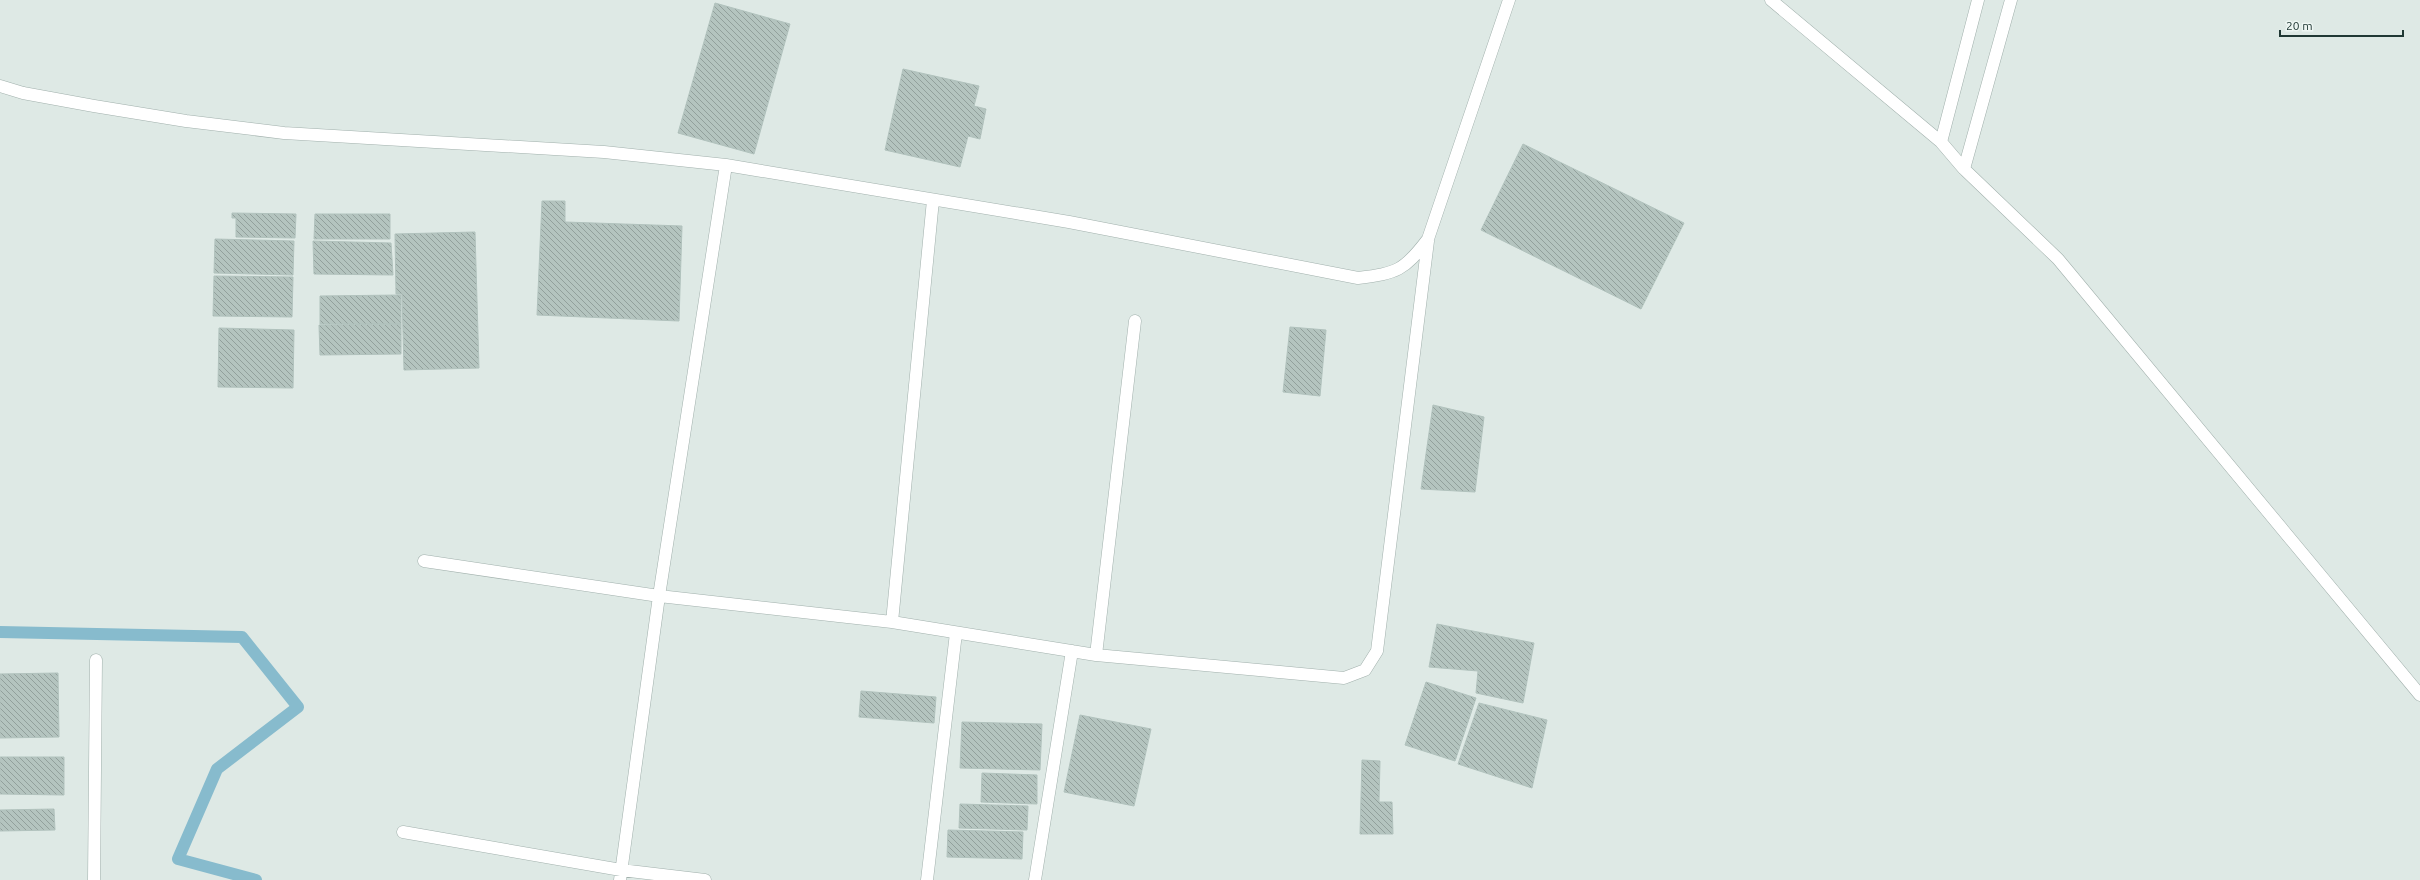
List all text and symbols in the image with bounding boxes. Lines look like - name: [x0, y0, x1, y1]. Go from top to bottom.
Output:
- scale bar: [2280, 12, 2403, 38]
- text: 20 m: [2286, 19, 2313, 32]

